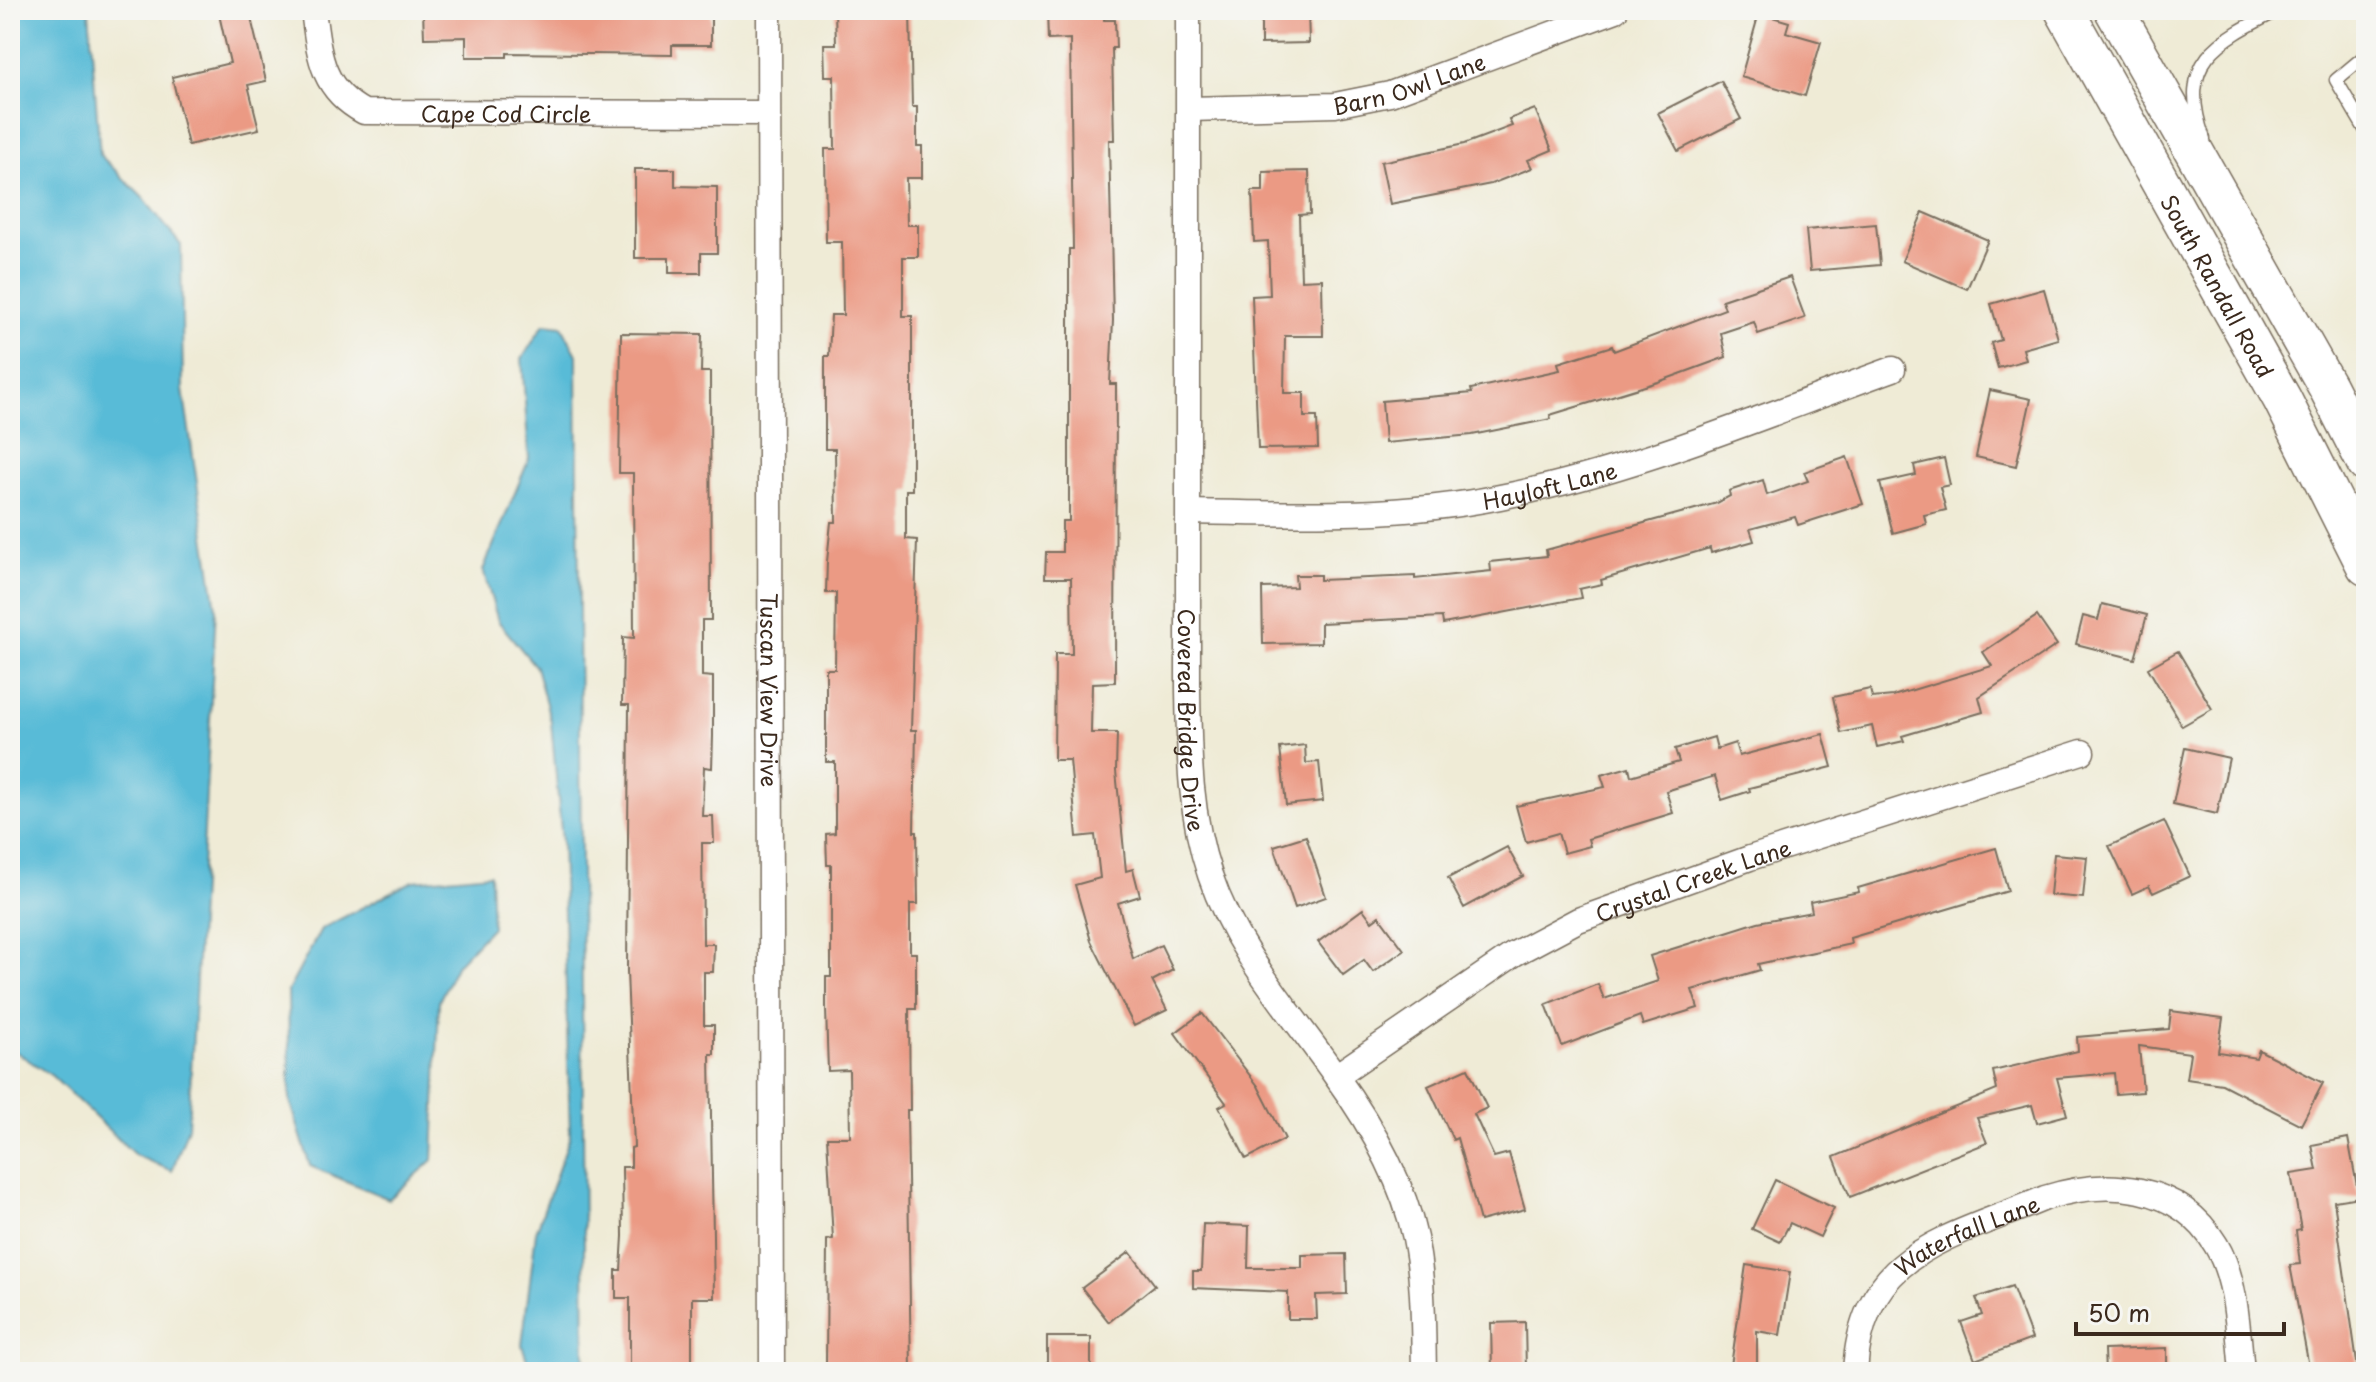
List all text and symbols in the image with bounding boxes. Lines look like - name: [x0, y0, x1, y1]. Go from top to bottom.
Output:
- street label: Barn Owl Lane: [1330, 44, 1489, 122]
- street label: Cape Cod Circle: [421, 96, 591, 129]
- street label: South Randall Road: [2154, 188, 2283, 383]
- street label: Hayloft Lane: [1480, 452, 1621, 517]
- street label: Tuscan View Drive: [754, 593, 787, 787]
- street label: Covered Bridge Drive: [1172, 608, 1214, 834]
- street label: Crystal Creek Lane: [1590, 830, 1795, 929]
- street label: Waterfall Lane: [1886, 1186, 2044, 1283]
- scale bar: [2076, 1286, 2284, 1336]
- text: 50 m: [2088, 1294, 2150, 1330]

